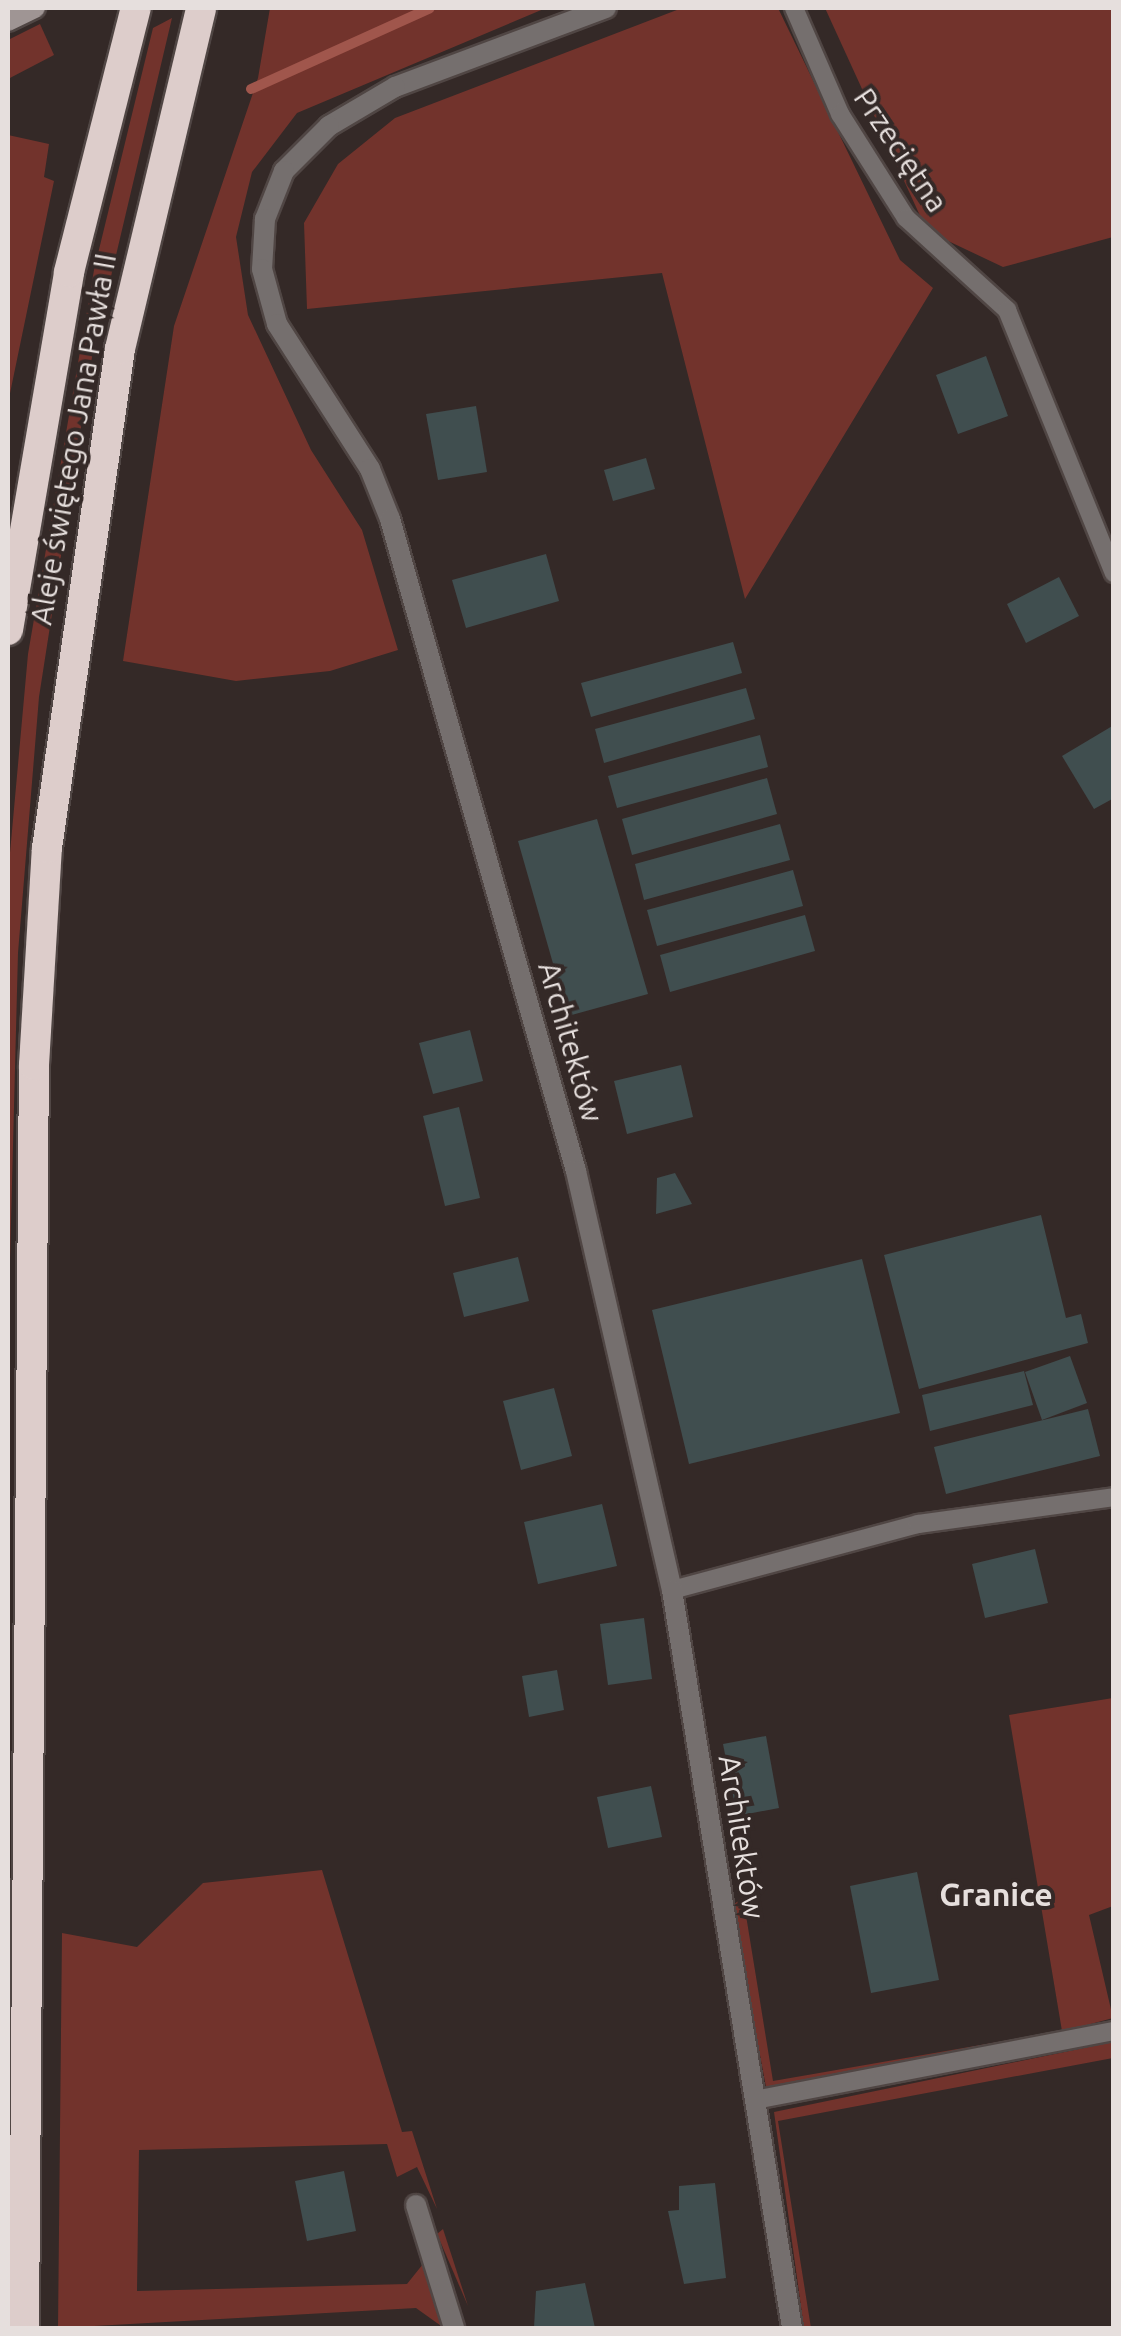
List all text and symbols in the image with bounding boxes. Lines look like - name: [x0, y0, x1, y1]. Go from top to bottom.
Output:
- street label: Przeciętna: [846, 81, 956, 219]
- street label: Aleje świętego Jana Pawła II: [23, 251, 123, 627]
- street label: Architektów: [531, 958, 611, 1126]
- street label: Architektów: [711, 1753, 773, 1921]
- district label: Granice: [939, 1875, 1053, 1913]

